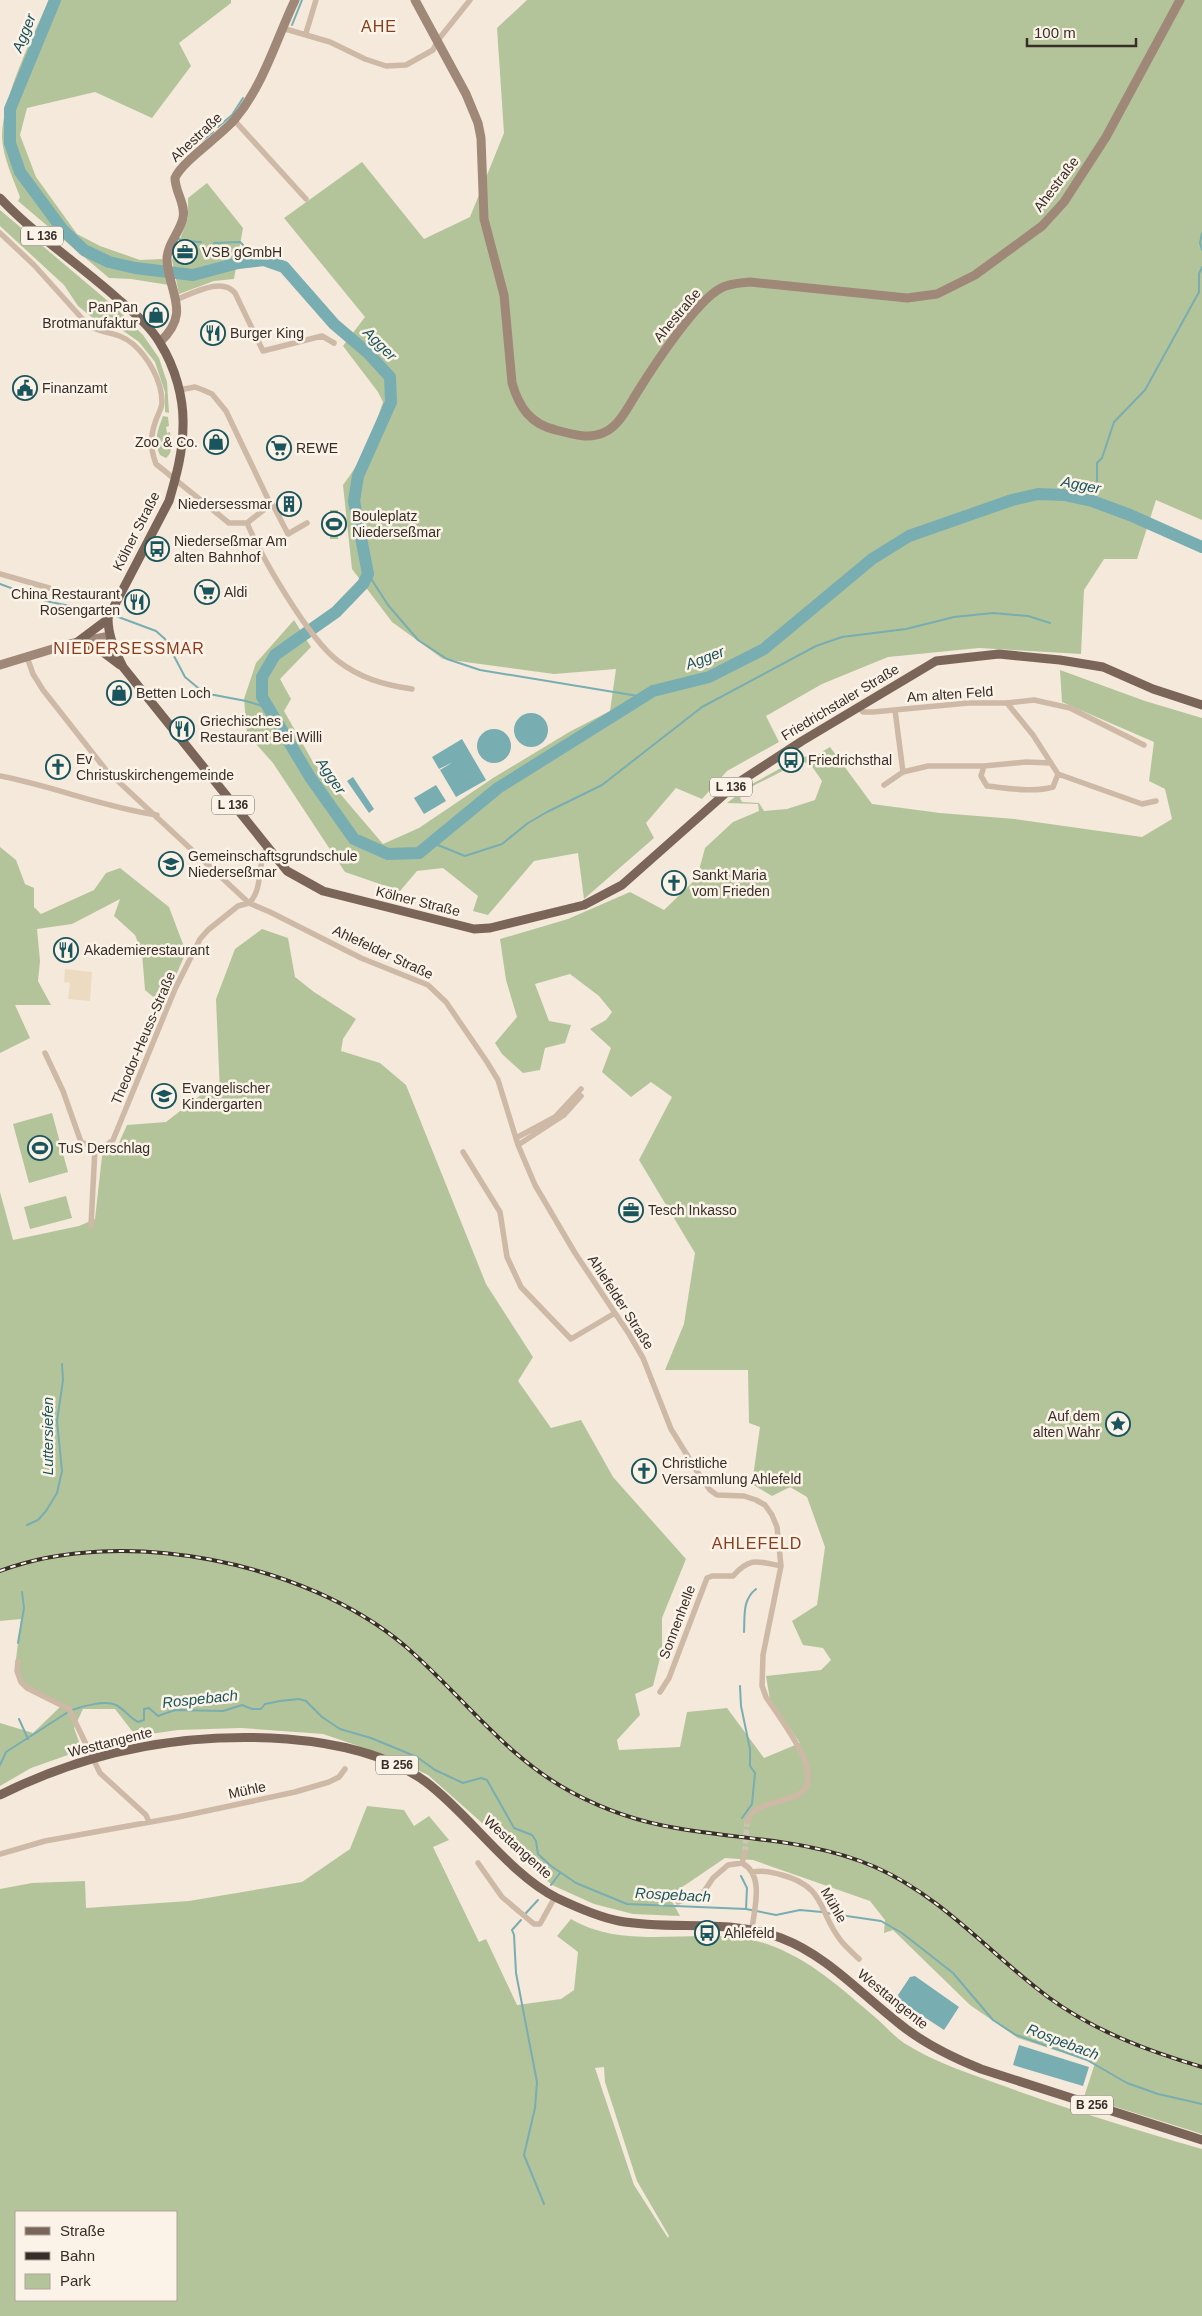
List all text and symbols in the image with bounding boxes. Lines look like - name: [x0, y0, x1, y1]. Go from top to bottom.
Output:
- water label: Agger: [8, 10, 39, 55]
- scale bar: [1027, 15, 1136, 47]
- district label: AHE: [361, 18, 397, 35]
- text: 100 m: [1034, 24, 1076, 41]
- street label: Ahestraße: [167, 109, 225, 165]
- street label: Ahestraße: [1030, 153, 1082, 215]
- road number: L 136: [21, 227, 63, 246]
- office icon: VSB gGmbH: [172, 239, 198, 265]
- place label: VSB gGmbH: [202, 244, 282, 260]
- street label: Ahestraße: [650, 285, 704, 345]
- place label: PanPan Brotmanufaktur: [42, 299, 138, 331]
- shop icon: PanPan Brotmanufaktur: [143, 302, 169, 328]
- restaurant icon: Burger King: [200, 320, 226, 346]
- water label: Agger: [359, 323, 401, 365]
- place label: Burger King: [230, 325, 304, 341]
- public building icon: Finanzamt: [12, 375, 38, 401]
- place label: Finanzamt: [42, 380, 107, 396]
- shop icon: Zoo & Co.: [203, 429, 229, 455]
- place label: Zoo & Co.: [135, 434, 198, 450]
- supermarket icon: REWE: [266, 435, 292, 461]
- place label: REWE: [296, 440, 338, 456]
- water label: Agger: [1059, 472, 1103, 497]
- street label: Kölner Straße: [109, 489, 163, 573]
- building icon: Niedersessmar: [276, 491, 302, 517]
- place label: Niedersessmar: [178, 496, 272, 512]
- place label: Bouleplatz Niederseßmar: [352, 508, 441, 540]
- sports icon: Bouleplatz Niederseßmar: [321, 511, 347, 537]
- place label: Niederseßmar Am alten Bahnhof: [174, 533, 287, 565]
- bus stop icon: Niederseßmar Am alten Bahnhof: [144, 536, 170, 562]
- supermarket icon: Aldi: [194, 579, 220, 605]
- place label: Aldi: [224, 584, 247, 600]
- place label: China Restaurant Rosengarten: [11, 586, 120, 618]
- restaurant icon: China Restaurant Rosengarten: [124, 589, 150, 615]
- district label: NIEDERSESSMAR: [53, 640, 205, 657]
- water label: Agger: [682, 642, 727, 673]
- street label: Friedrichstaler Straße: [778, 660, 902, 744]
- shop icon: Betten Loch: [106, 680, 132, 706]
- street label: Am alten Feld: [906, 683, 994, 705]
- place label: Betten Loch: [136, 685, 211, 701]
- place label: Griechisches Restaurant Bei Willi: [200, 713, 322, 745]
- restaurant icon: Griechisches Restaurant Bei Willi: [169, 716, 195, 742]
- bus stop icon: Friedrichsthal: [778, 747, 804, 773]
- place label: Ev Christuskirchengemeinde: [76, 751, 234, 783]
- place label: Friedrichsthal: [808, 752, 892, 768]
- church icon: Ev Christuskirchengemeinde: [45, 754, 71, 780]
- water label: Agger: [313, 754, 350, 798]
- road number: L 136: [710, 778, 752, 796]
- road number: L 136: [212, 796, 254, 814]
- place label: Gemeinschaftsgrundschule Niederseßmar: [188, 848, 358, 880]
- school or university icon: Gemeinschaftsgrundschule Niederseßmar: [158, 851, 184, 877]
- place label: Sankt Maria vom Frieden: [692, 867, 770, 899]
- church icon: Sankt Maria vom Frieden: [661, 870, 687, 896]
- street label: Kölner Straße: [374, 883, 462, 919]
- street label: Ahlefelder Straße: [330, 922, 436, 982]
- restaurant icon: Akademierestaurant: [53, 937, 79, 963]
- place label: Akademierestaurant: [84, 942, 209, 958]
- street label: Theodor-Heuss-Straße: [108, 969, 178, 1107]
- place label: Evangelischer Kindergarten: [182, 1080, 270, 1112]
- school or university icon: Evangelischer Kindergarten: [151, 1083, 177, 1109]
- sports icon: TuS Derschlag: [27, 1135, 53, 1161]
- place label: TuS Derschlag: [58, 1140, 150, 1156]
- office icon: Tesch Inkasso: [618, 1197, 644, 1223]
- place label: Tesch Inkasso: [648, 1202, 737, 1218]
- street label: Ahlefelder Straße: [585, 1252, 657, 1352]
- water label: Luttersiefen: [39, 1397, 56, 1475]
- place label: Auf dem alten Wahr: [1033, 1408, 1100, 1440]
- place icon: Auf dem alten Wahr: [1105, 1411, 1131, 1437]
- place label: Christliche Versammlung Ahlefeld: [662, 1455, 801, 1487]
- church icon: Christliche Versammlung Ahlefeld: [631, 1458, 657, 1484]
- district label: AHLEFELD: [712, 1535, 802, 1552]
- street label: Sonnenhelle: [656, 1583, 698, 1661]
- water label: Rospebach: [161, 1686, 239, 1711]
- street label: Westtangente: [66, 1724, 154, 1760]
- road number: B 256: [376, 1756, 418, 1774]
- street label: Mühle: [227, 1778, 268, 1802]
- street label: Westtangente: [481, 1812, 556, 1882]
- water label: Rospebach: [635, 1884, 711, 1905]
- street label: Mühle: [818, 1884, 851, 1926]
- bus stop icon: Ahlefeld: [694, 1920, 720, 1946]
- place label: Ahlefeld: [724, 1925, 775, 1941]
- street label: Westtangente: [854, 1966, 932, 2032]
- water label: Rospebach: [1025, 2020, 1102, 2063]
- road number: B 256: [1071, 2096, 1113, 2114]
- legend: [15, 2211, 178, 2301]
- text: Straße: [60, 2222, 105, 2239]
- text: Bahn: [60, 2247, 95, 2264]
- text: Park: [60, 2272, 91, 2289]

